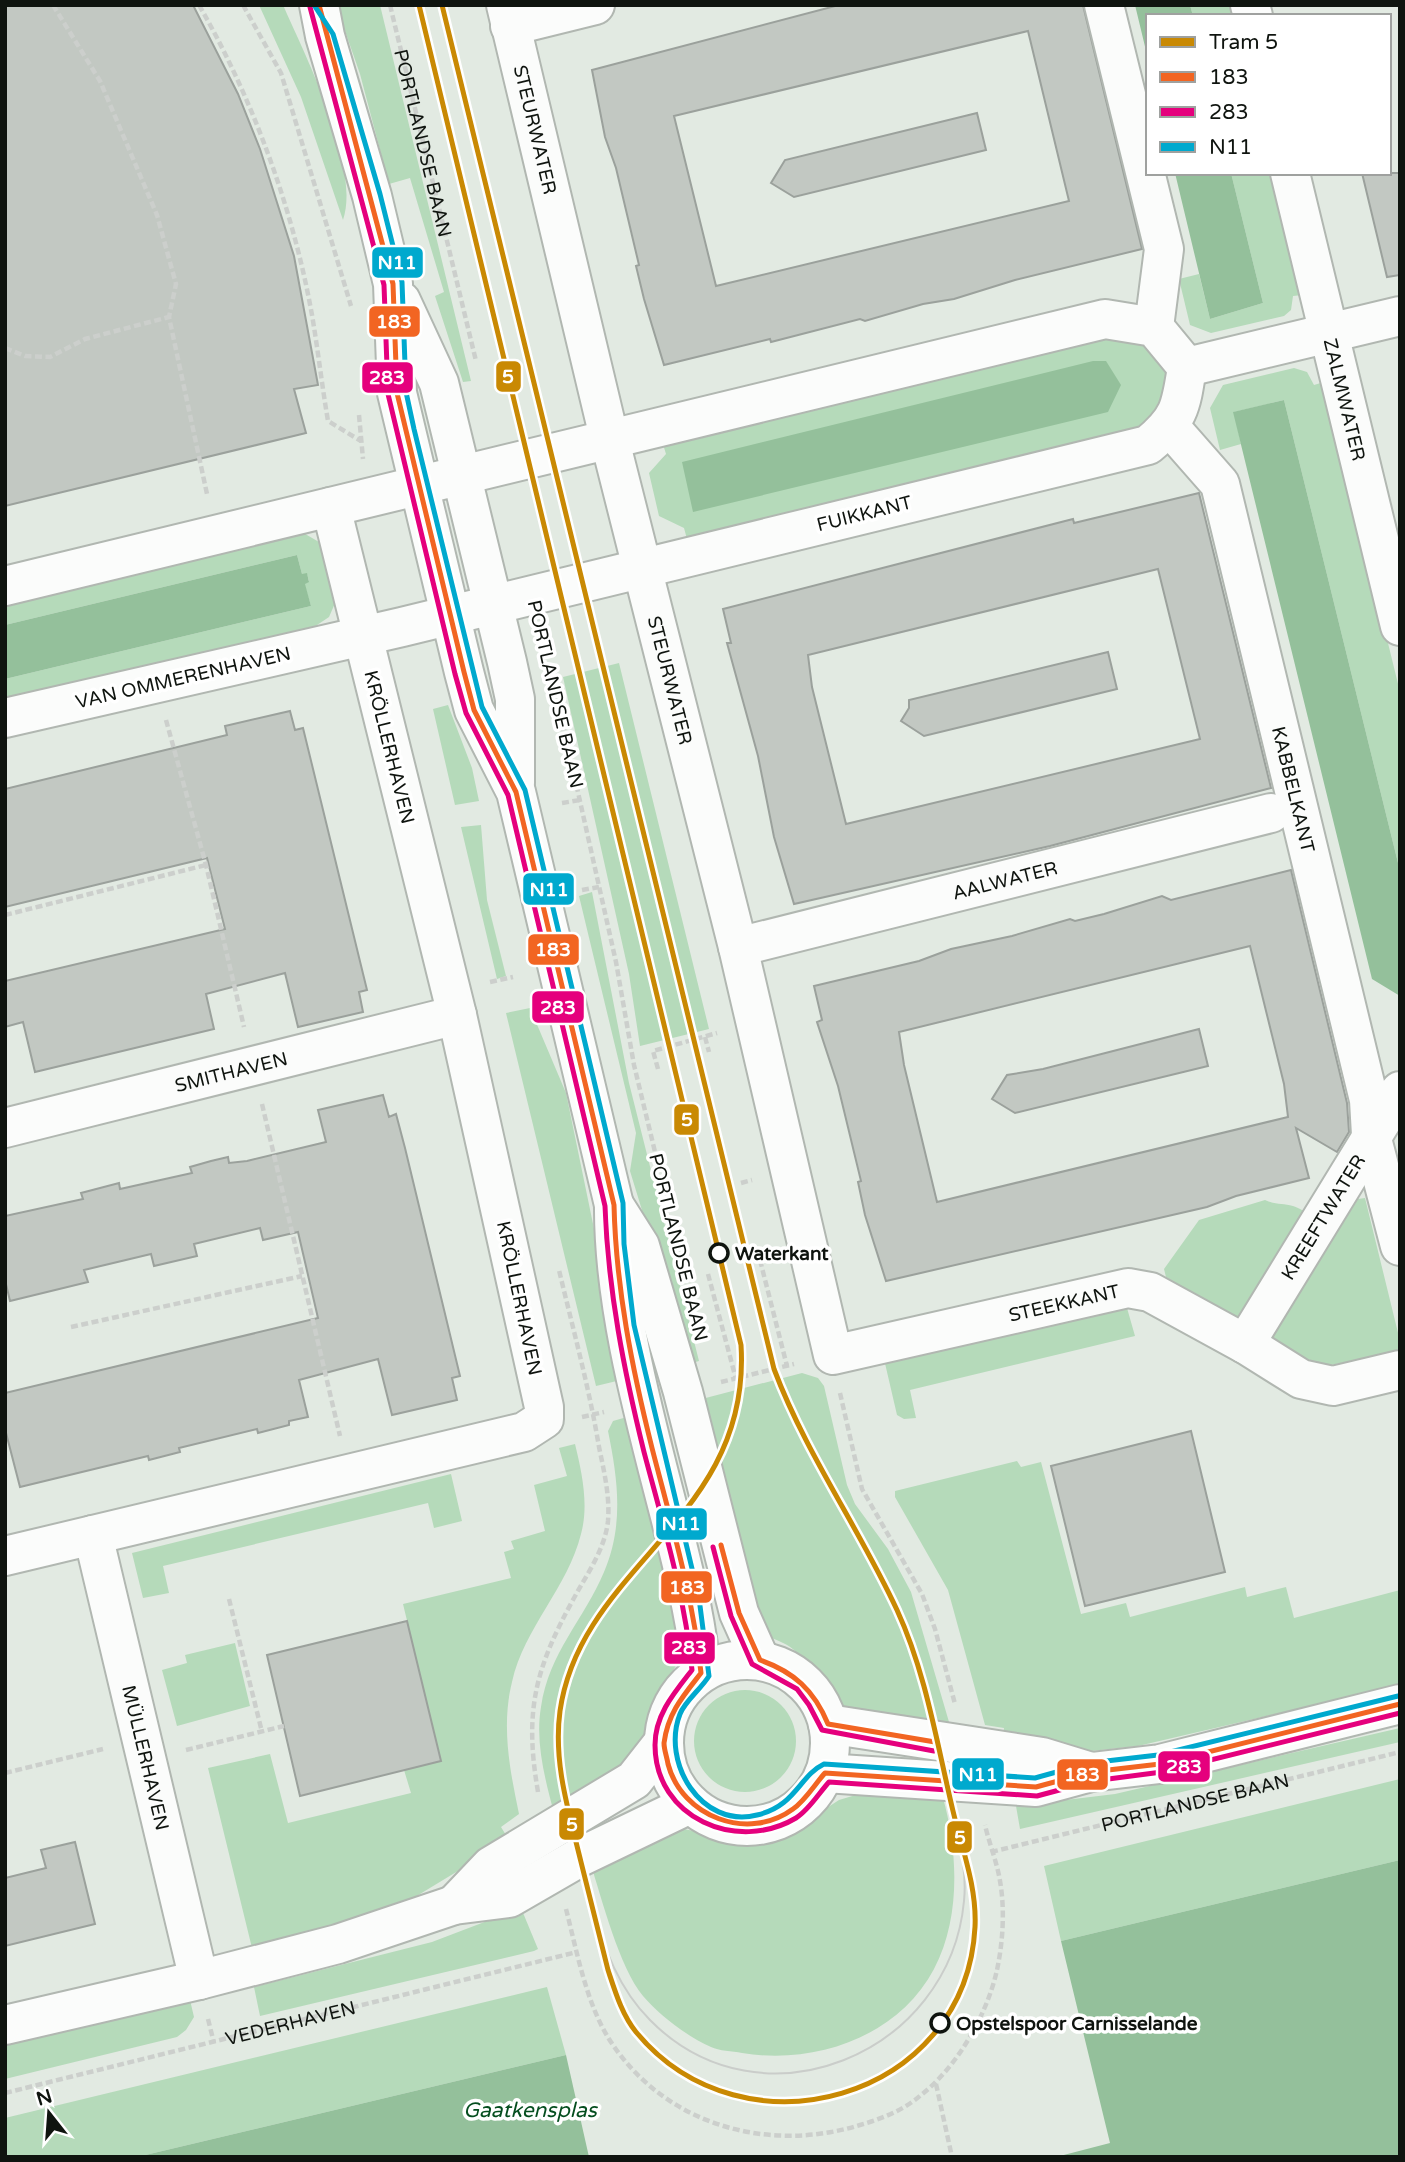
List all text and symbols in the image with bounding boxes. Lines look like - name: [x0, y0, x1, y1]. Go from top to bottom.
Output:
- legend: [1146, 14, 1391, 175]
- text: Tram 5: [1209, 30, 1278, 55]
- street label: PORTLANDSE BAAN: [389, 47, 456, 240]
- street label: STEURWATER: [509, 63, 561, 197]
- text: 183: [1209, 65, 1249, 90]
- text: 283: [1209, 100, 1249, 125]
- text: N11: [1209, 135, 1252, 160]
- line badge: N11: [371, 246, 424, 279]
- text: N11: [377, 252, 417, 274]
- line badge: 183: [368, 305, 421, 338]
- text: 183: [376, 311, 412, 333]
- street label: ZALMWATER: [1319, 336, 1369, 463]
- line badge: 5: [495, 360, 522, 393]
- line badge: 283: [361, 361, 414, 394]
- text: 5: [502, 366, 514, 388]
- text: 283: [369, 367, 405, 389]
- street label: FUIKKANT: [814, 491, 915, 536]
- street label: PORTLANDSE BAAN: [523, 598, 587, 791]
- street label: STEURWATER: [643, 614, 696, 747]
- street label: VAN OMMERENHAVEN: [74, 642, 293, 713]
- street label: KRÖLLERHAVEN: [359, 668, 419, 826]
- street label: KABBELKANT: [1267, 724, 1319, 855]
- street label: AALWATER: [950, 857, 1060, 905]
- line badge: N11: [522, 872, 575, 906]
- text: N11: [529, 879, 569, 901]
- line badge: 183: [527, 933, 580, 966]
- text: 183: [535, 939, 571, 961]
- line badge: 283: [531, 990, 585, 1024]
- text: 283: [540, 997, 576, 1019]
- street label: SMITHAVEN: [173, 1048, 290, 1097]
- line badge: 5: [673, 1103, 700, 1136]
- text: 5: [681, 1109, 693, 1131]
- street label: PORTLANDSE BAAN: [644, 1151, 712, 1343]
- street label: KREEFTWATER: [1277, 1151, 1370, 1284]
- street label: KRÖLLERHAVEN: [492, 1219, 546, 1378]
- marker: Waterkant: [709, 1243, 729, 1263]
- place label: Waterkant: [735, 1243, 829, 1265]
- street label: STEEKKANT: [1007, 1280, 1122, 1327]
- line badge: N11: [655, 1507, 708, 1541]
- text: N11: [661, 1513, 701, 1535]
- line badge: 183: [660, 1570, 713, 1604]
- text: 183: [669, 1577, 705, 1599]
- line badge: 283: [663, 1631, 716, 1665]
- text: 283: [671, 1637, 707, 1659]
- street label: MÜLLERHAVEN: [117, 1683, 173, 1833]
- line badge: 283: [1157, 1750, 1211, 1783]
- text: 283: [1166, 1756, 1202, 1778]
- line badge: N11: [951, 1757, 1005, 1791]
- line badge: 183: [1056, 1758, 1109, 1791]
- text: N11: [958, 1764, 998, 1786]
- text: 183: [1064, 1764, 1100, 1786]
- street label: PORTLANDSE BAAN: [1099, 1770, 1292, 1837]
- line badge: 5: [558, 1807, 585, 1841]
- text: 5: [566, 1814, 578, 1836]
- line badge: 5: [946, 1820, 973, 1854]
- text: 5: [954, 1827, 966, 1849]
- street label: VEDERHAVEN: [223, 1997, 358, 2050]
- marker: Opstelspoor Carnisselande: [930, 2013, 950, 2033]
- place label: Opstelspoor Carnisselande: [956, 2013, 1198, 2036]
- north arrow: [14, 2078, 84, 2148]
- text: N: [34, 2085, 55, 2110]
- water label: Gaatkensplas: [463, 2098, 599, 2123]

